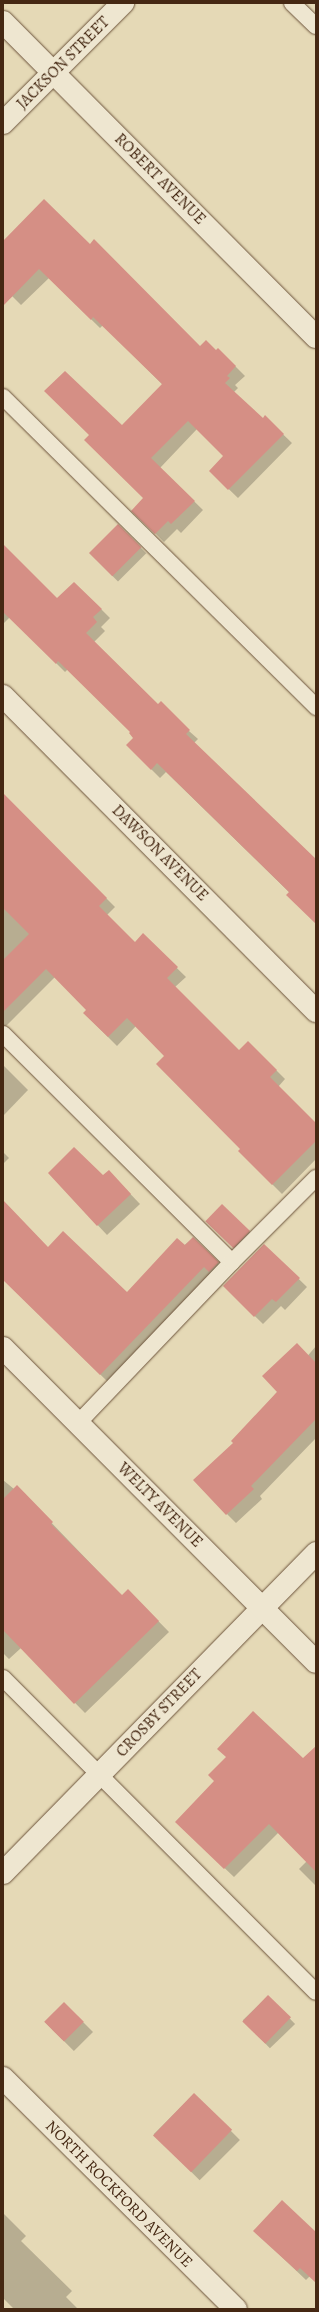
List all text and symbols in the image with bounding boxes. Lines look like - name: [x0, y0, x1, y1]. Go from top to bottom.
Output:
- street label: JACKSON STREET: [13, 13, 113, 113]
- street label: ROBERT AVENUE: [110, 129, 210, 229]
- street label: DAWSON AVENUE: [108, 801, 212, 905]
- street label: WELTY AVENUE: [114, 1459, 206, 1551]
- street label: CROSBY STREET: [112, 1665, 206, 1761]
- street label: NORTH ROCKFORD AVENUE: [41, 2116, 197, 2272]

